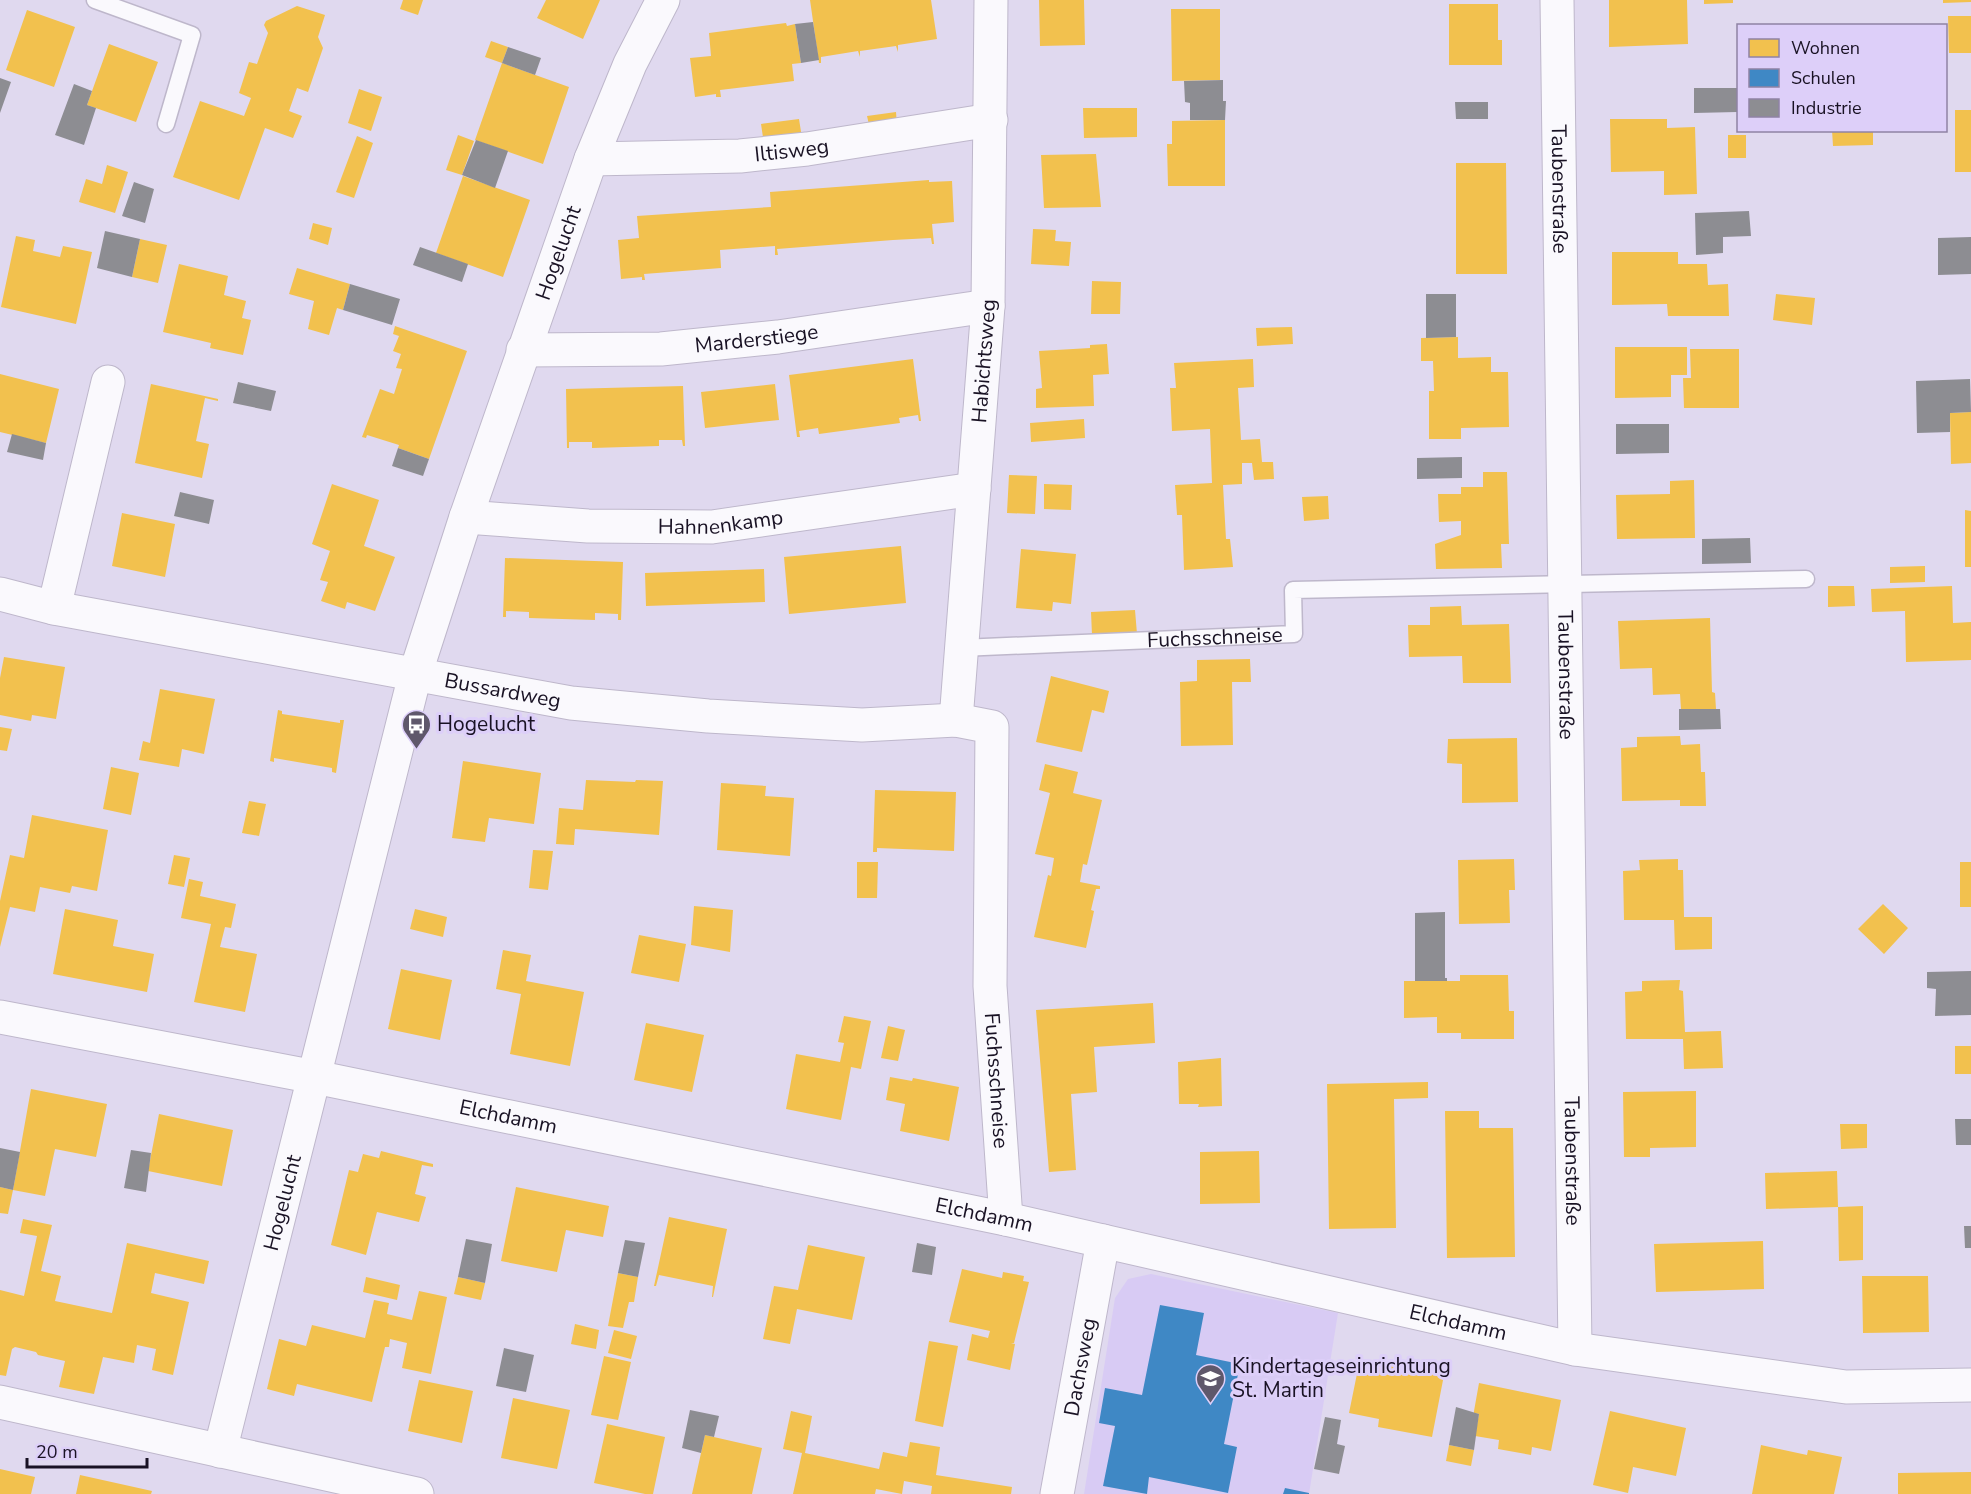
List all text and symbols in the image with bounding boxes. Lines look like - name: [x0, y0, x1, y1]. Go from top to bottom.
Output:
- legend: [1737, 24, 1947, 132]
- text: Wohnen: [1791, 36, 1860, 60]
- text: Schulen: [1791, 66, 1856, 90]
- text: Industrie: [1791, 96, 1862, 120]
- street label: Taubenstraße: [1545, 124, 1574, 254]
- street label: Iltisweg: [753, 132, 831, 168]
- street label: Hogelucht: [529, 201, 588, 304]
- street label: Habichtsweg: [965, 299, 1002, 424]
- street label: Marderstiege: [693, 317, 820, 359]
- street label: Hahnenkamp: [658, 503, 785, 541]
- street label: Taubenstraße: [1551, 610, 1581, 740]
- street label: Fuchsschneise: [1146, 620, 1283, 654]
- street label: Bussardweg: [442, 666, 563, 715]
- bus stop icon: Hogelucht: [400, 708, 432, 750]
- place label: Hogelucht: [437, 710, 536, 738]
- street label: Fuchsschneise: [978, 1012, 1015, 1149]
- street label: Elchdamm: [457, 1093, 560, 1140]
- street label: Taubenstraße: [1558, 1096, 1587, 1226]
- street label: Hogelucht: [257, 1151, 308, 1254]
- street label: Elchdamm: [933, 1191, 1036, 1239]
- street label: Elchdamm: [1407, 1298, 1510, 1347]
- street label: Dachsweg: [1057, 1316, 1103, 1418]
- place label: Kindertageseinrichtung St. Martin: [1232, 1352, 1451, 1404]
- school or university icon: Kindertageseinrichtung St. Martin: [1195, 1362, 1227, 1404]
- scale bar: [27, 1431, 147, 1469]
- text: 20 m: [36, 1440, 78, 1464]

